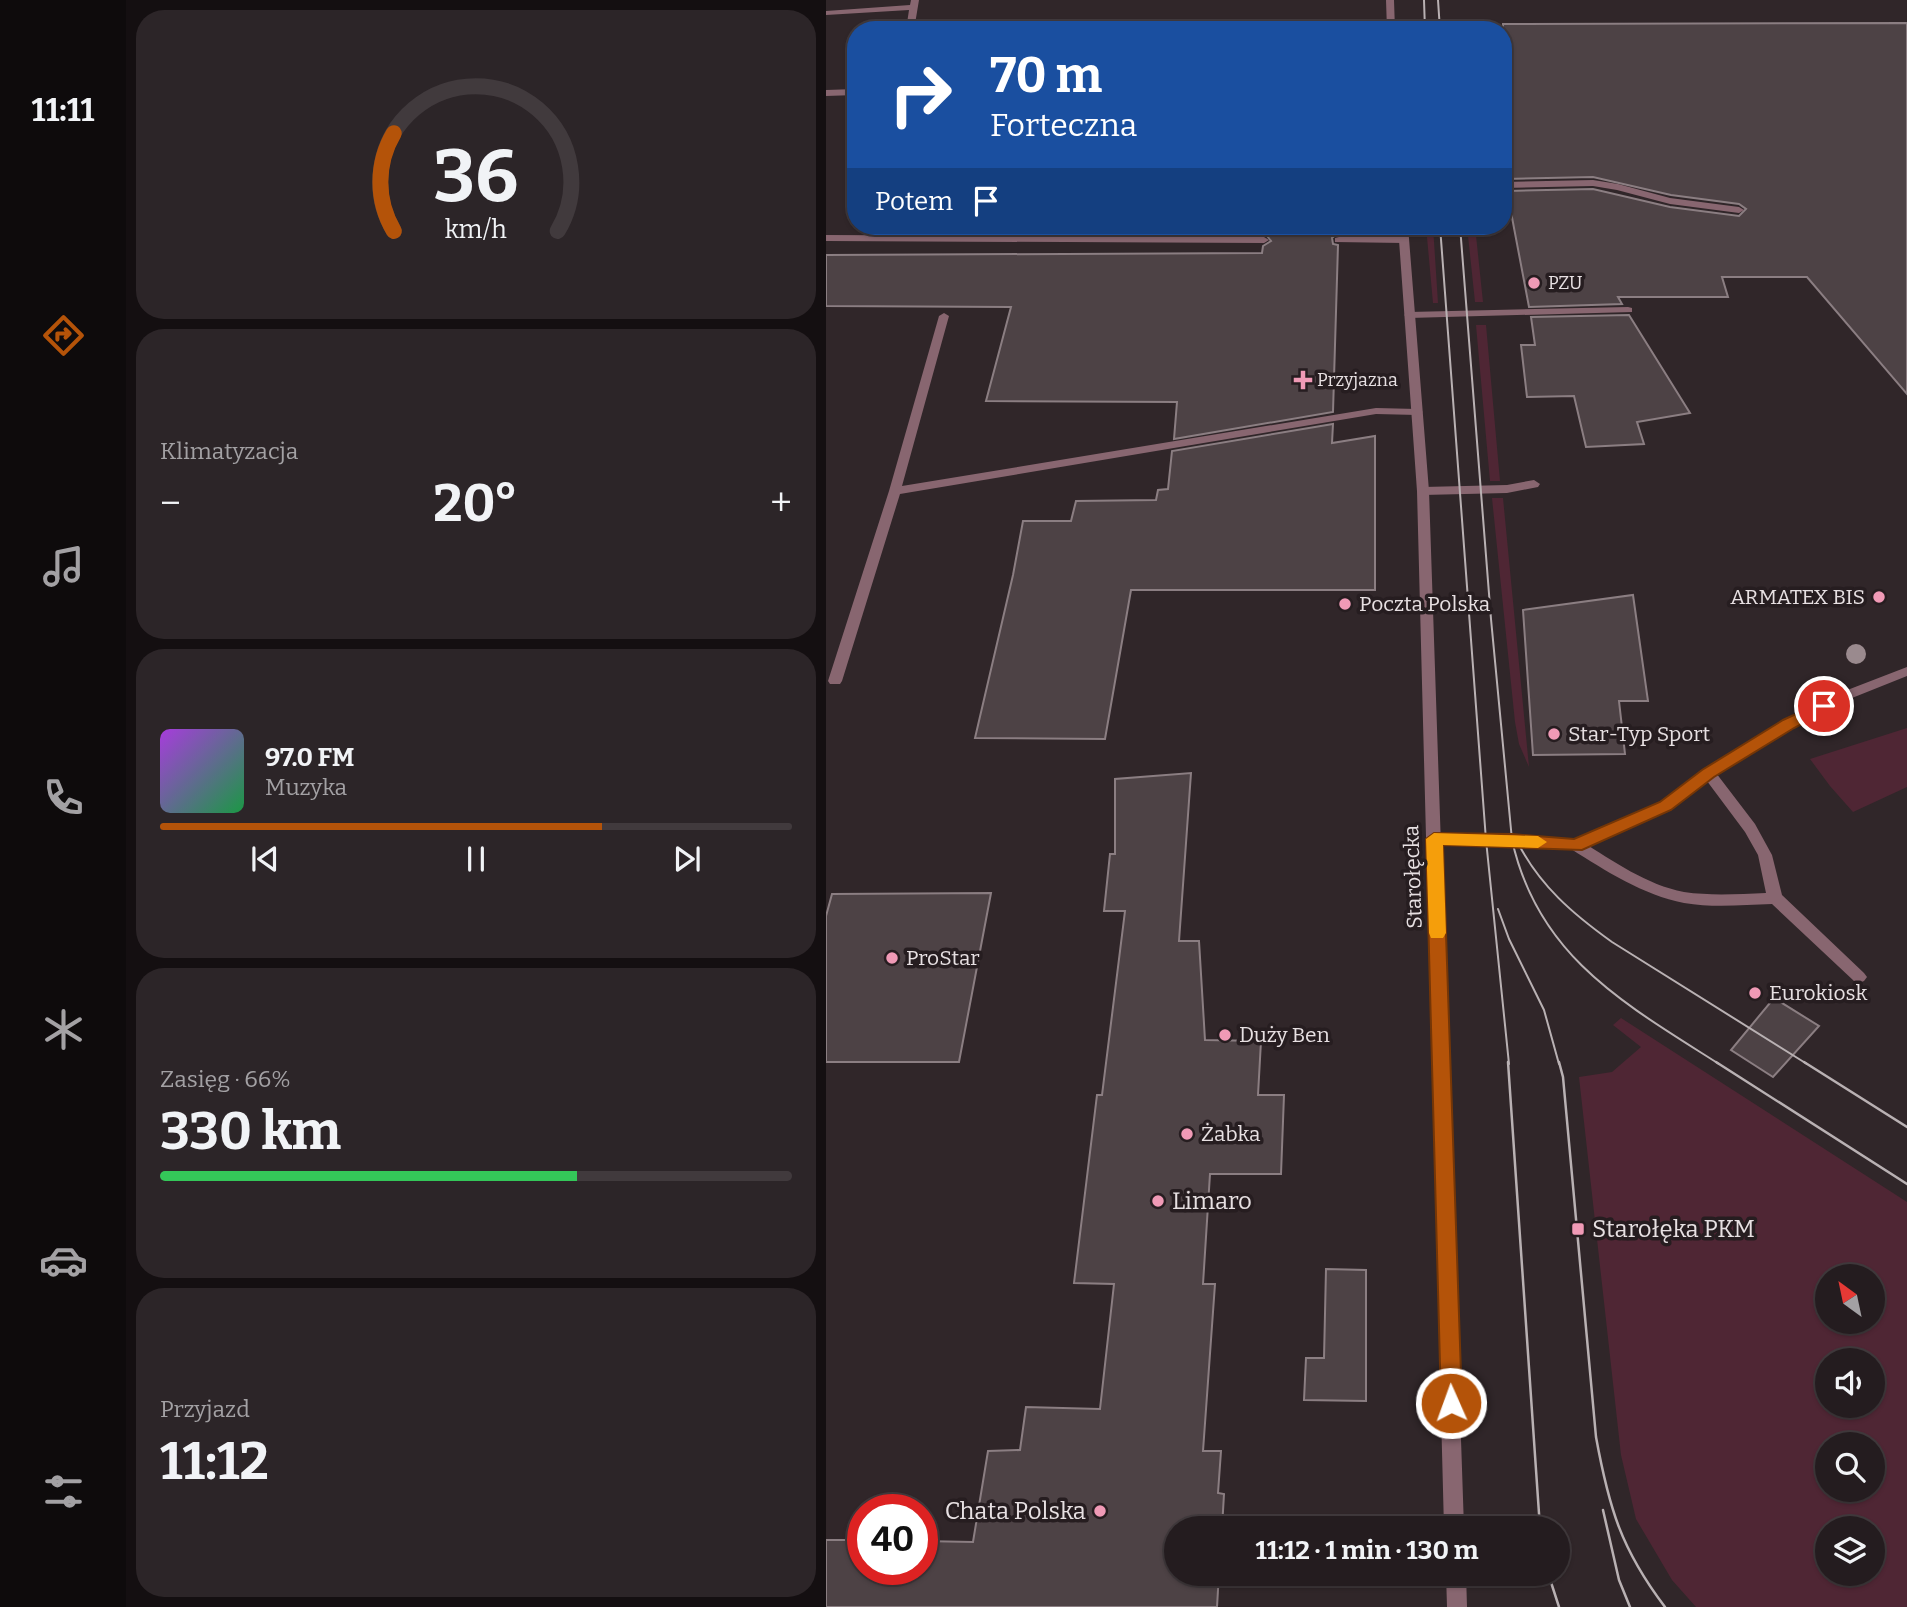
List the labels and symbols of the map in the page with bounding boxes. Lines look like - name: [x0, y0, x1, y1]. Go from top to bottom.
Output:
- place label: PZU: [1548, 272, 1583, 294]
- marker: PZU: [1526, 275, 1542, 291]
- place label: Przyjazna: [1317, 369, 1398, 391]
- marker: Przyjazna: [1295, 372, 1311, 388]
- place label: ARMATEX BIS: [1730, 584, 1865, 610]
- marker: ARMATEX BIS: [1871, 589, 1887, 605]
- place label: Poczta Polska: [1359, 591, 1491, 617]
- marker: Poczta Polska: [1337, 596, 1353, 612]
- pin: [1794, 676, 1854, 736]
- place label: Star-Typ Sport: [1568, 721, 1711, 747]
- marker: Star-Typ Sport: [1546, 726, 1562, 742]
- street label: Starołęcka: [1398, 824, 1428, 929]
- place label: ProStar: [906, 945, 980, 971]
- marker: ProStar: [884, 950, 900, 966]
- place label: Eurokiosk: [1769, 980, 1868, 1006]
- marker: Eurokiosk: [1747, 985, 1763, 1001]
- place label: Duży Ben: [1239, 1022, 1330, 1048]
- marker: Duży Ben: [1217, 1027, 1233, 1043]
- place label: Żabka: [1201, 1121, 1261, 1147]
- marker: Żabka: [1179, 1126, 1195, 1142]
- place label: Limaro: [1172, 1187, 1252, 1215]
- marker: Limaro: [1150, 1193, 1166, 1209]
- place label: Starołęka PKM: [1592, 1215, 1755, 1243]
- marker: Starołęka PKM: [1570, 1221, 1586, 1237]
- north arrow: [1815, 1264, 1885, 1334]
- position arrow: [1414, 1366, 1488, 1440]
- speed limit sign: 40: [847, 1494, 938, 1585]
- place label: Chata Polska: [945, 1497, 1086, 1525]
- marker: Chata Polska: [1092, 1503, 1108, 1519]

